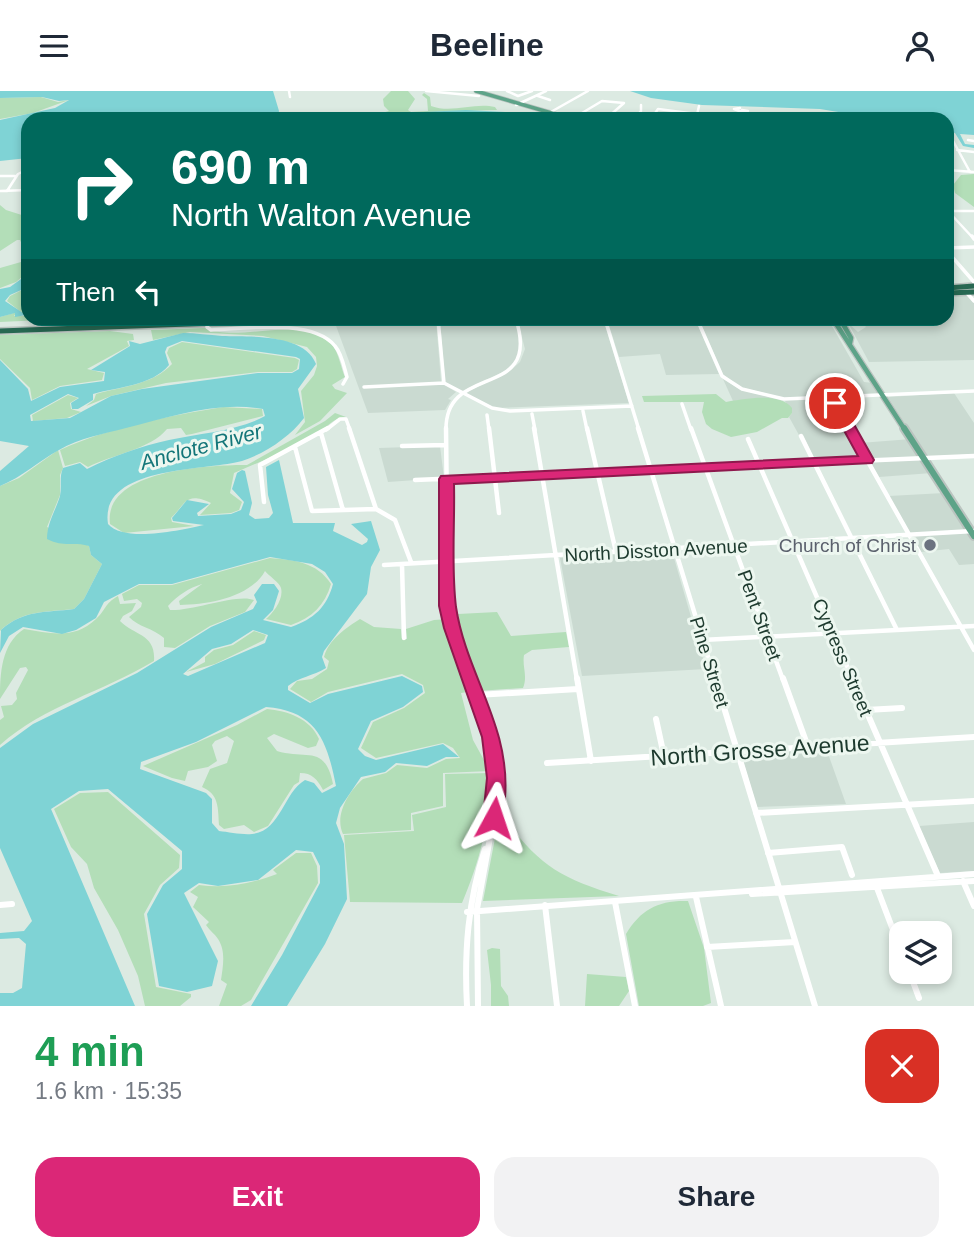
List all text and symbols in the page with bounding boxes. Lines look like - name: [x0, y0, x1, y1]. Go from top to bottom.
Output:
- icon: menu: [35, 27, 73, 65]
- text: Beeline: [430, 27, 544, 63]
- icon: person: [901, 27, 939, 65]
- icon: right: [56, 140, 147, 231]
- text: 690 m: [171, 140, 310, 194]
- text: North Walton Avenue: [171, 197, 472, 233]
- icon: left: [129, 273, 167, 311]
- text: Then: [56, 277, 115, 307]
- pin: [805, 373, 865, 433]
- icon: arrive: [816, 384, 854, 422]
- water label: Anclote River: [136, 419, 265, 474]
- street label: North Disston Avenue: [564, 535, 748, 566]
- place label: Church of Christ: [779, 535, 917, 556]
- marker: Church of Christ: [922, 537, 938, 553]
- street label: Pent Street: [733, 567, 786, 664]
- street label: Cypress Street: [808, 595, 877, 720]
- street label: Pine Street: [686, 614, 734, 711]
- street label: North Grosse Avenue: [650, 729, 870, 771]
- position arrow: [457, 781, 531, 855]
- map controls: [889, 921, 952, 984]
- button: layers: [889, 921, 952, 984]
- text: 4 min: [35, 1028, 145, 1075]
- button: close: [865, 1029, 939, 1103]
- text: 1.6 km · 15:35: [35, 1078, 182, 1104]
- button: Exit: [35, 1157, 480, 1237]
- button: Share: [494, 1157, 939, 1237]

